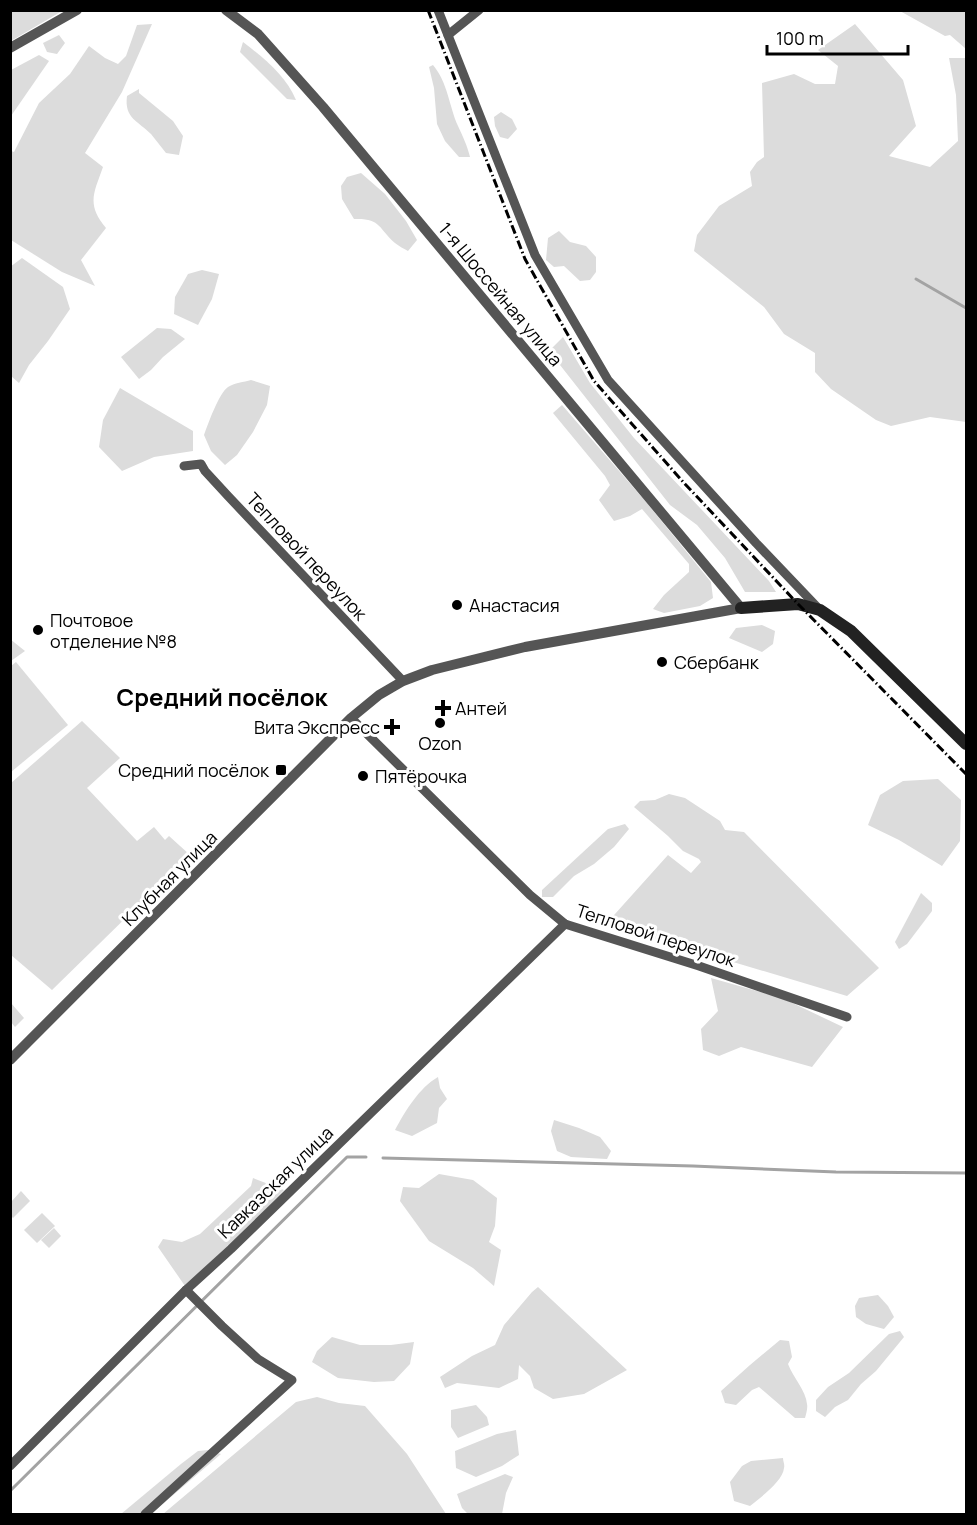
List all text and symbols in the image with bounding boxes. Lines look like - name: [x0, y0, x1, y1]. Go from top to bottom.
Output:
- scale bar: [767, 18, 908, 56]
- text: 100 m: [776, 26, 824, 50]
- street label: 1-я Шоссейная улица: [434, 217, 568, 371]
- street label: Тепловой переулок: [242, 487, 373, 626]
- place label: Анастасия: [469, 593, 560, 617]
- marker: Анастасия: [450, 598, 464, 612]
- place label: Почтовое отделение №8: [50, 608, 177, 653]
- marker: Почтовое отделение №8: [31, 623, 45, 637]
- place label: Сбербанк: [674, 650, 760, 674]
- marker: Сбербанк: [655, 655, 669, 669]
- district label: Средний посёлок: [116, 680, 329, 713]
- place label: Антей: [455, 696, 507, 720]
- marker: Антей: [436, 701, 450, 715]
- place label: Вита Экспресс: [254, 715, 380, 739]
- marker: Ozon: [433, 716, 447, 730]
- marker: Вита Экспресс: [385, 720, 399, 734]
- place label: Ozon: [418, 731, 462, 755]
- place label: Средний посёлок: [118, 758, 270, 782]
- marker: Средний посёлок: [274, 763, 288, 777]
- place label: Пятёрочка: [375, 764, 467, 788]
- marker: Пятёрочка: [356, 769, 370, 783]
- street label: Клубная улица: [116, 825, 222, 931]
- street label: Тепловой переулок: [573, 898, 740, 972]
- street label: Кавказская улица: [212, 1121, 338, 1243]

